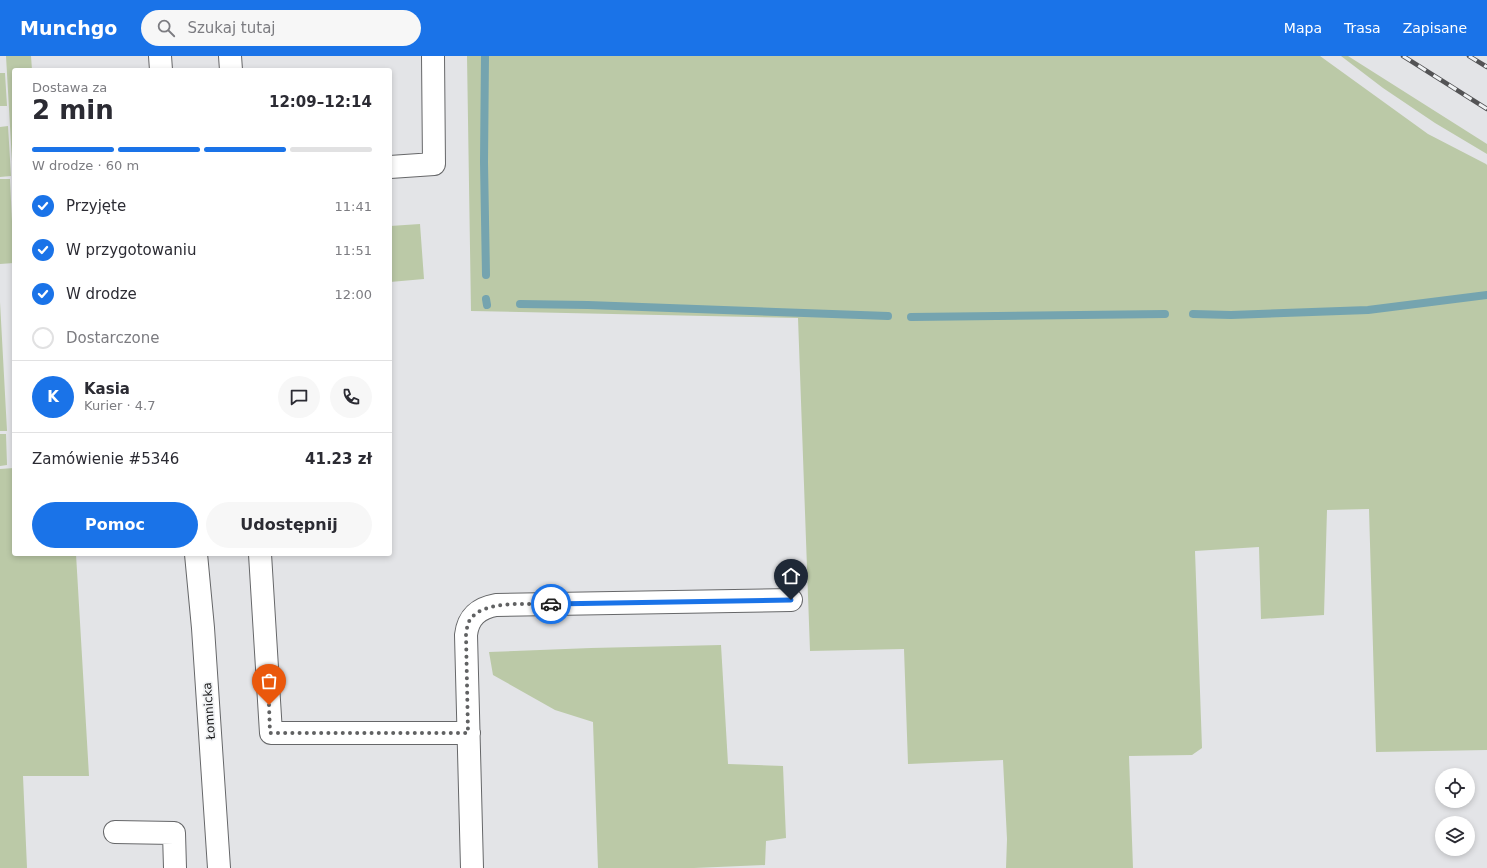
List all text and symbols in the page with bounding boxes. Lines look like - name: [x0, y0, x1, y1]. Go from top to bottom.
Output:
- search box: [141, 10, 421, 46]
- text: Munchgo: [20, 17, 117, 39]
- icon: search: [155, 17, 177, 39]
- text: Szukaj tutaj: [187, 19, 276, 37]
- text: Mapa: [1284, 20, 1322, 36]
- text: Trasa: [1344, 20, 1381, 36]
- text: Zapisane: [1403, 20, 1467, 36]
- text: Dostawa za: [32, 80, 107, 95]
- text: 12:09–12:14: [269, 93, 372, 111]
- text: 2 min: [32, 95, 114, 125]
- text: W drodze · 60 m: [32, 158, 139, 173]
- icon: check: [32, 195, 54, 217]
- text: Przyjęte: [66, 197, 126, 215]
- text: 11:41: [335, 199, 372, 214]
- icon: check: [32, 239, 54, 261]
- text: W przygotowaniu: [66, 241, 196, 259]
- text: 11:51: [335, 243, 372, 258]
- icon: check: [32, 283, 54, 305]
- text: W drodze: [66, 285, 137, 303]
- text: 12:00: [335, 287, 372, 302]
- text: Dostarczone: [66, 329, 160, 347]
- button: chat: [278, 376, 320, 418]
- button: phone: [330, 376, 372, 418]
- text: Kasia: [84, 380, 130, 398]
- text: K: [47, 388, 59, 406]
- text: Kurier · 4.7: [84, 398, 156, 413]
- text: Zamówienie #5346: [32, 450, 179, 468]
- text: 41.23 zł: [305, 450, 372, 468]
- button: Pomoc: [32, 502, 198, 548]
- button: Udostępnij: [206, 502, 372, 548]
- pin: [774, 559, 808, 600]
- icon: home: [780, 565, 802, 587]
- courier: [531, 584, 571, 624]
- icon: car: [540, 593, 562, 615]
- pin: [252, 664, 286, 705]
- icon: bag: [258, 670, 280, 692]
- street label: Łomnicka: [200, 682, 218, 741]
- map controls: [1435, 768, 1475, 856]
- button: locate: [1435, 768, 1475, 808]
- button: layers: [1435, 816, 1475, 856]

